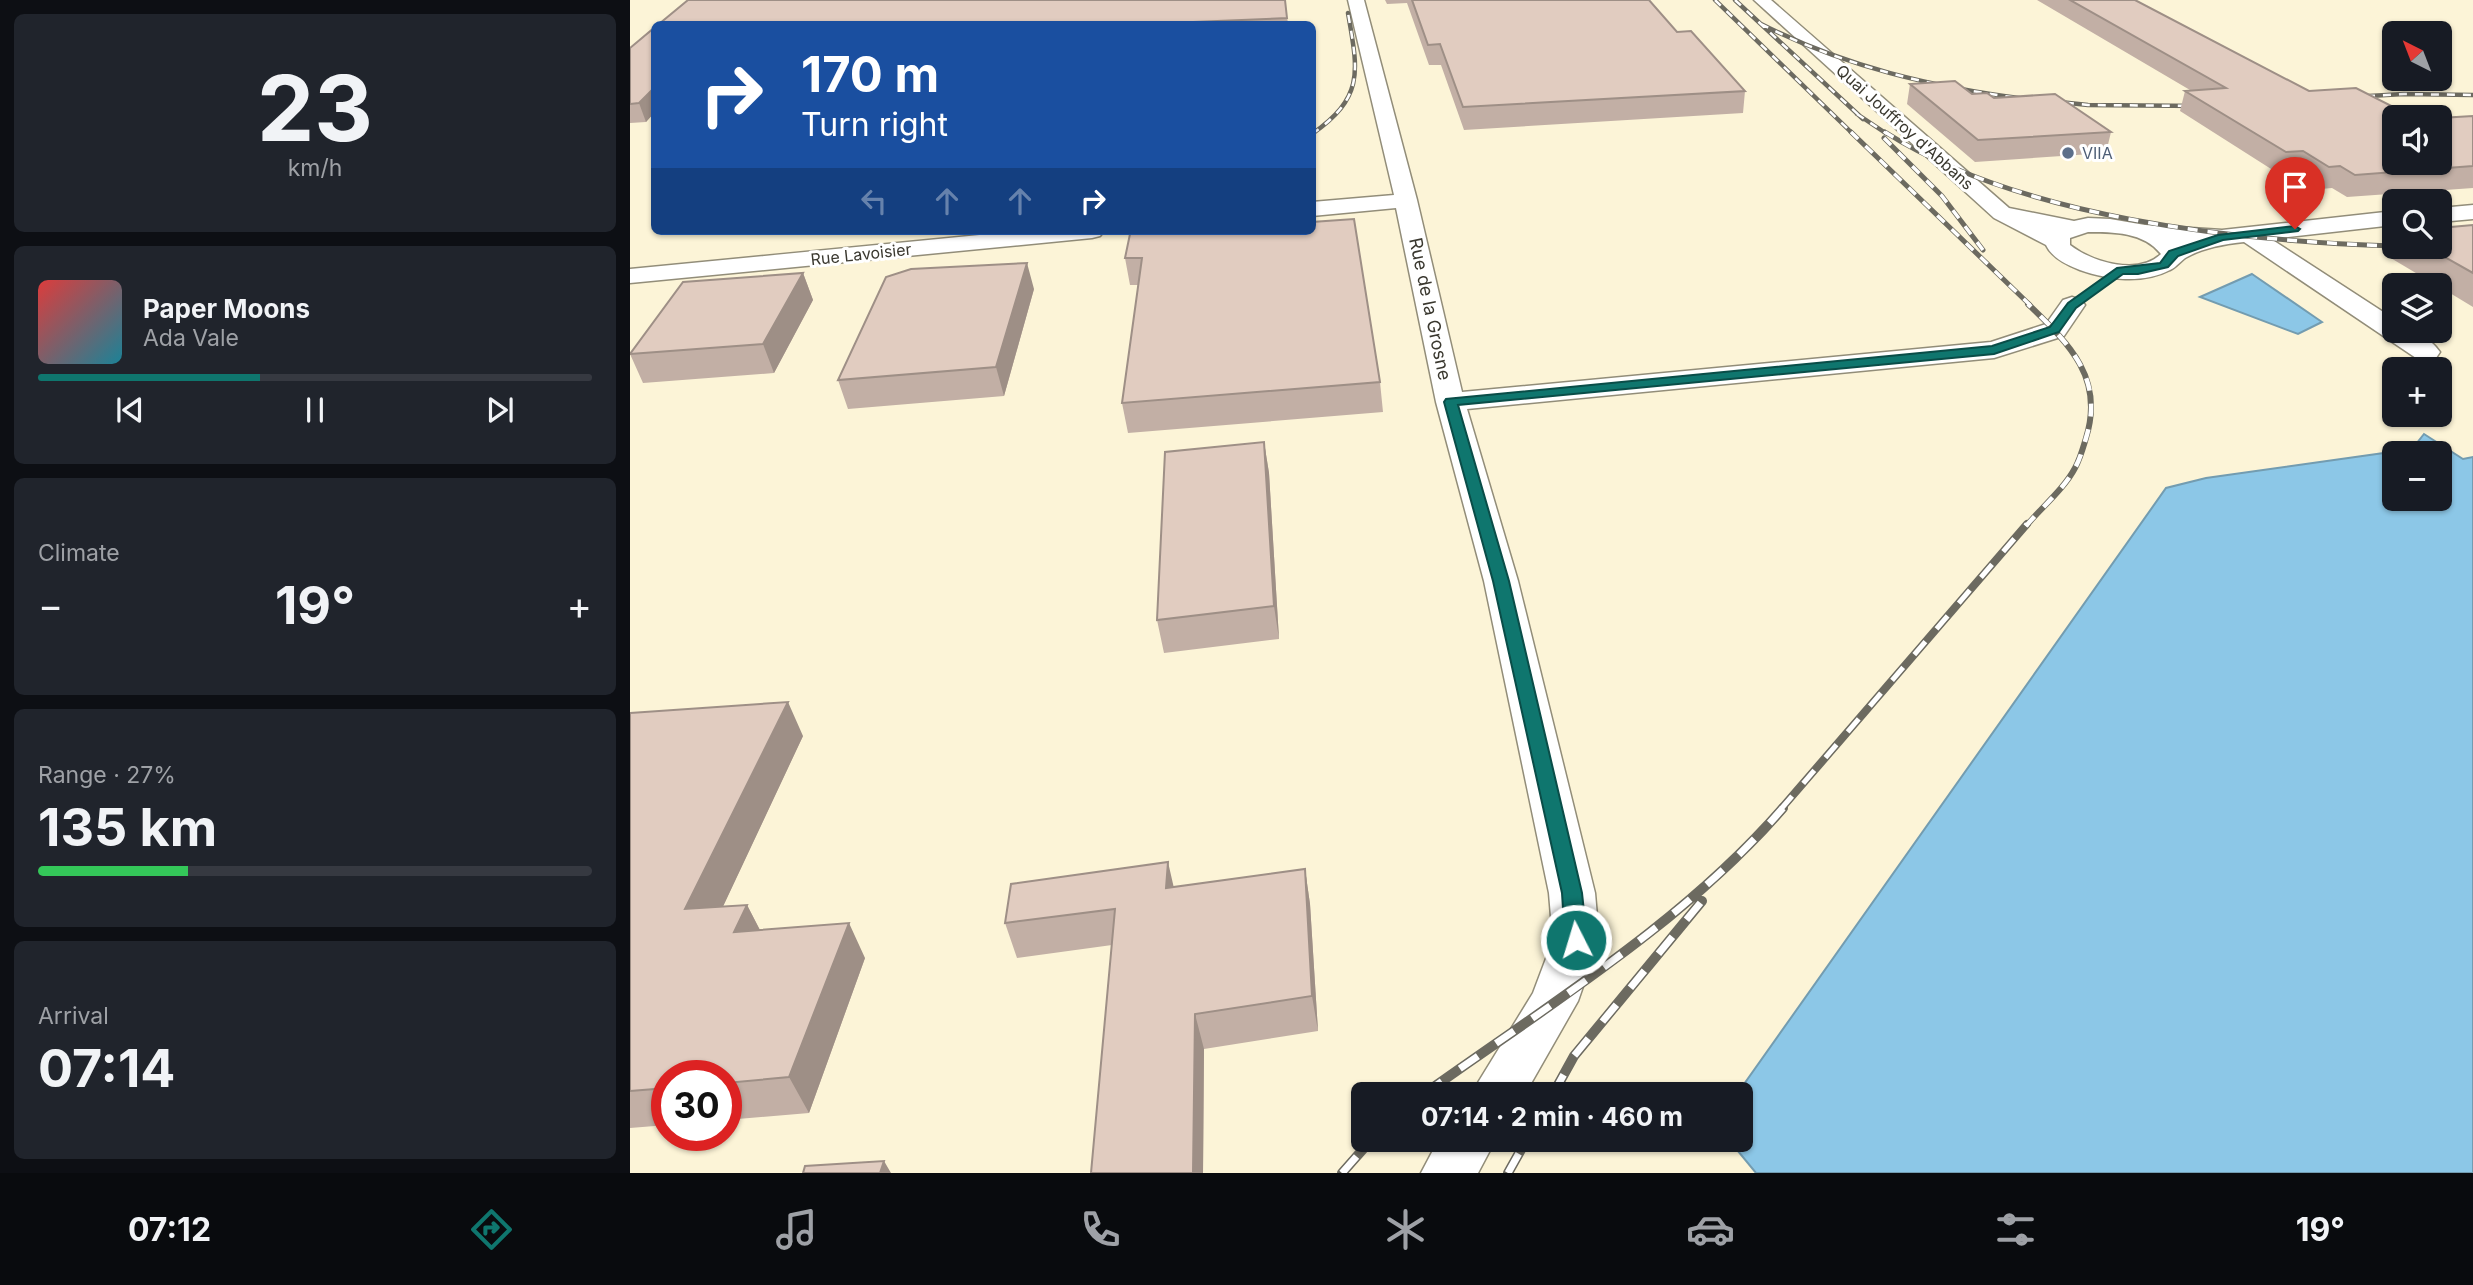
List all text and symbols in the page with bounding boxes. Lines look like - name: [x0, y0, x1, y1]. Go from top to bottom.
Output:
- north arrow: [2382, 21, 2452, 91]
- map controls: [2382, 21, 2452, 511]
- text: 170 m: [801, 45, 939, 104]
- icon: right: [686, 49, 777, 140]
- text: 23: [257, 53, 373, 163]
- street label: Quai Jouffroy d'Abbans: [1832, 60, 1978, 194]
- text: Turn right: [801, 105, 948, 144]
- button: sound: [2382, 105, 2452, 175]
- place label: VIIA: [2082, 143, 2113, 163]
- marker: VIIA: [2060, 145, 2076, 161]
- text: km/h: [288, 154, 342, 182]
- pin: [2265, 157, 2325, 229]
- icon: arrive: [2276, 168, 2314, 206]
- icon: left: [855, 182, 893, 220]
- icon: ahead: [928, 182, 966, 220]
- icon: ahead: [1001, 182, 1039, 220]
- icon: right: [1074, 182, 1112, 220]
- button: search: [2382, 189, 2452, 259]
- street label: Rue de la Grosne: [1405, 236, 1456, 382]
- street label: Rue Lavoisier: [810, 239, 912, 269]
- button: layers: [2382, 273, 2452, 343]
- text: Paper Moons: [143, 293, 310, 324]
- text: Ada Vale: [143, 324, 239, 352]
- button: +: [2382, 357, 2452, 427]
- icon: previous: [111, 391, 149, 429]
- icon: pause: [296, 391, 334, 429]
- icon: next: [481, 391, 519, 429]
- button: −: [2382, 441, 2452, 511]
- text: Climate: [38, 539, 120, 567]
- text: 19°: [275, 574, 355, 637]
- text: −: [38, 582, 63, 628]
- text: +: [567, 582, 592, 628]
- text: Range · 27%: [38, 761, 176, 789]
- text: 135 km: [38, 796, 217, 859]
- position arrow: [1539, 903, 1613, 977]
- text: Arrival: [38, 1002, 109, 1030]
- text: 07:14: [38, 1037, 176, 1100]
- speed limit sign: 30: [651, 1060, 742, 1151]
- text: 07:14 · 2 min · 460 m: [1421, 1101, 1683, 1132]
- icon: directions: [467, 1205, 516, 1254]
- icon: music: [772, 1205, 821, 1254]
- icon: phone: [1076, 1205, 1125, 1254]
- icon: climate: [1381, 1205, 1430, 1254]
- icon: car: [1686, 1205, 1735, 1254]
- icon: filters: [1991, 1205, 2040, 1254]
- text: 07:12: [128, 1210, 211, 1249]
- text: 19°: [2296, 1210, 2345, 1249]

